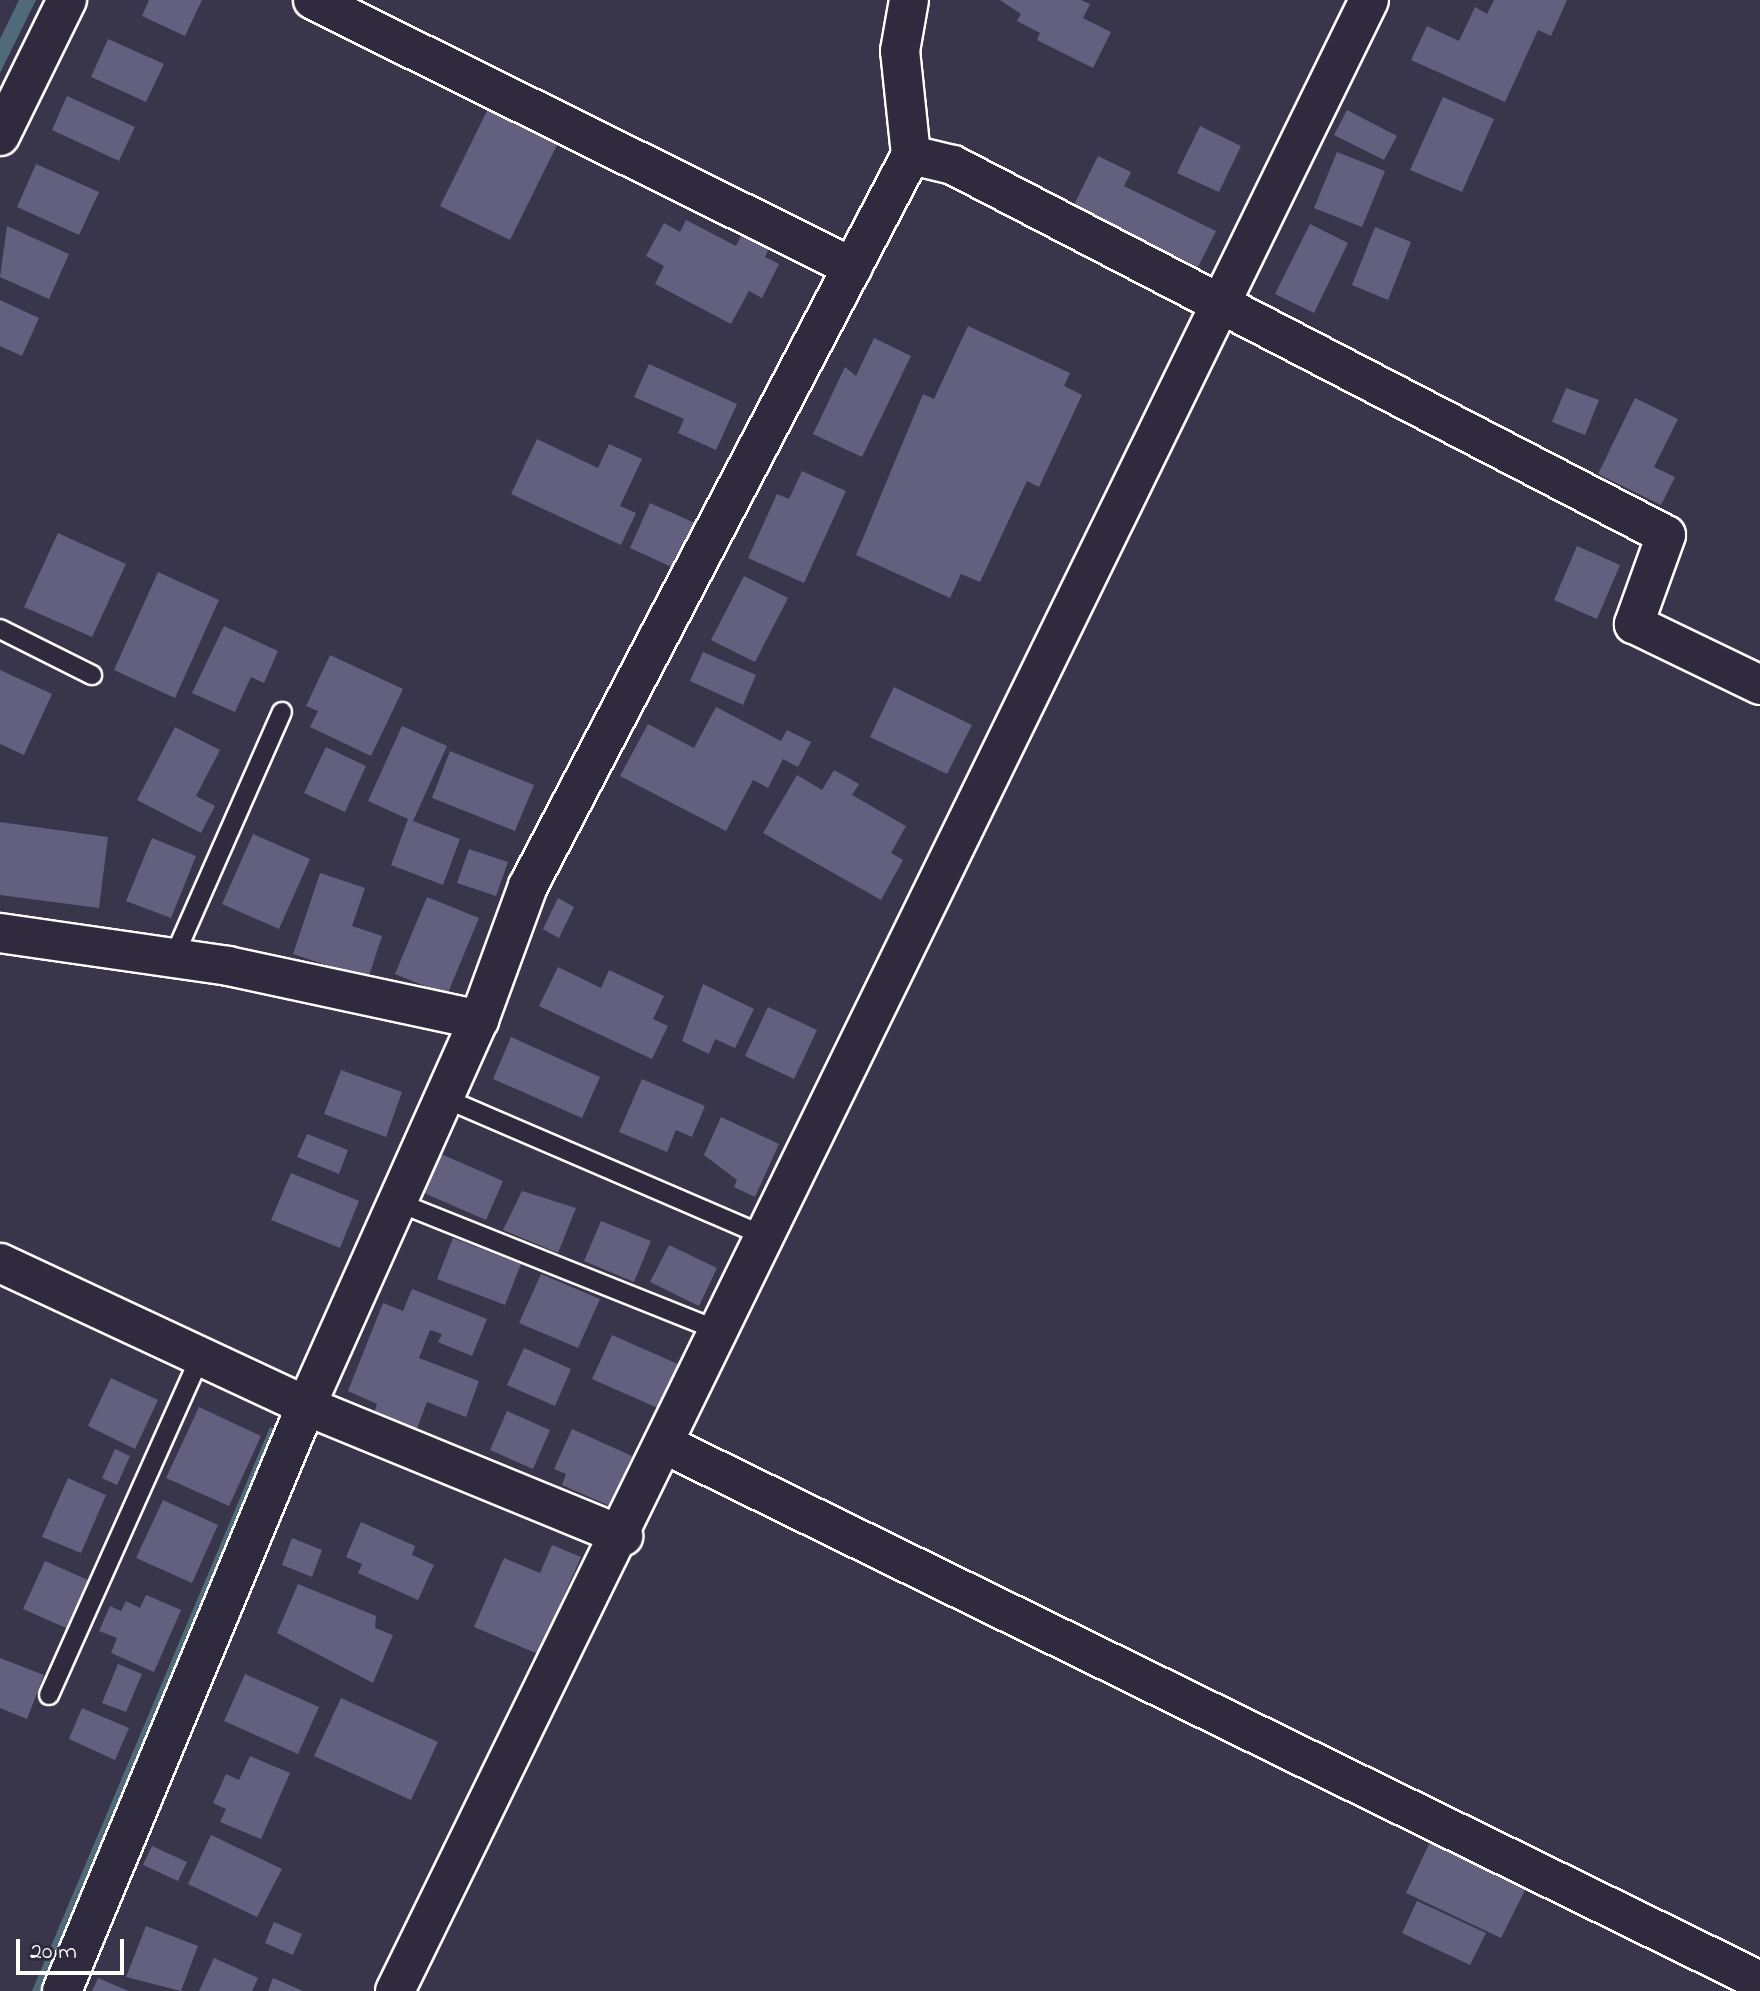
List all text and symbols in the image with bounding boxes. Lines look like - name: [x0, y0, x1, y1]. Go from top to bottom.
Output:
- scale bar: [20, 1923, 128, 1973]
- text: 20 m: [30, 1935, 77, 1970]

